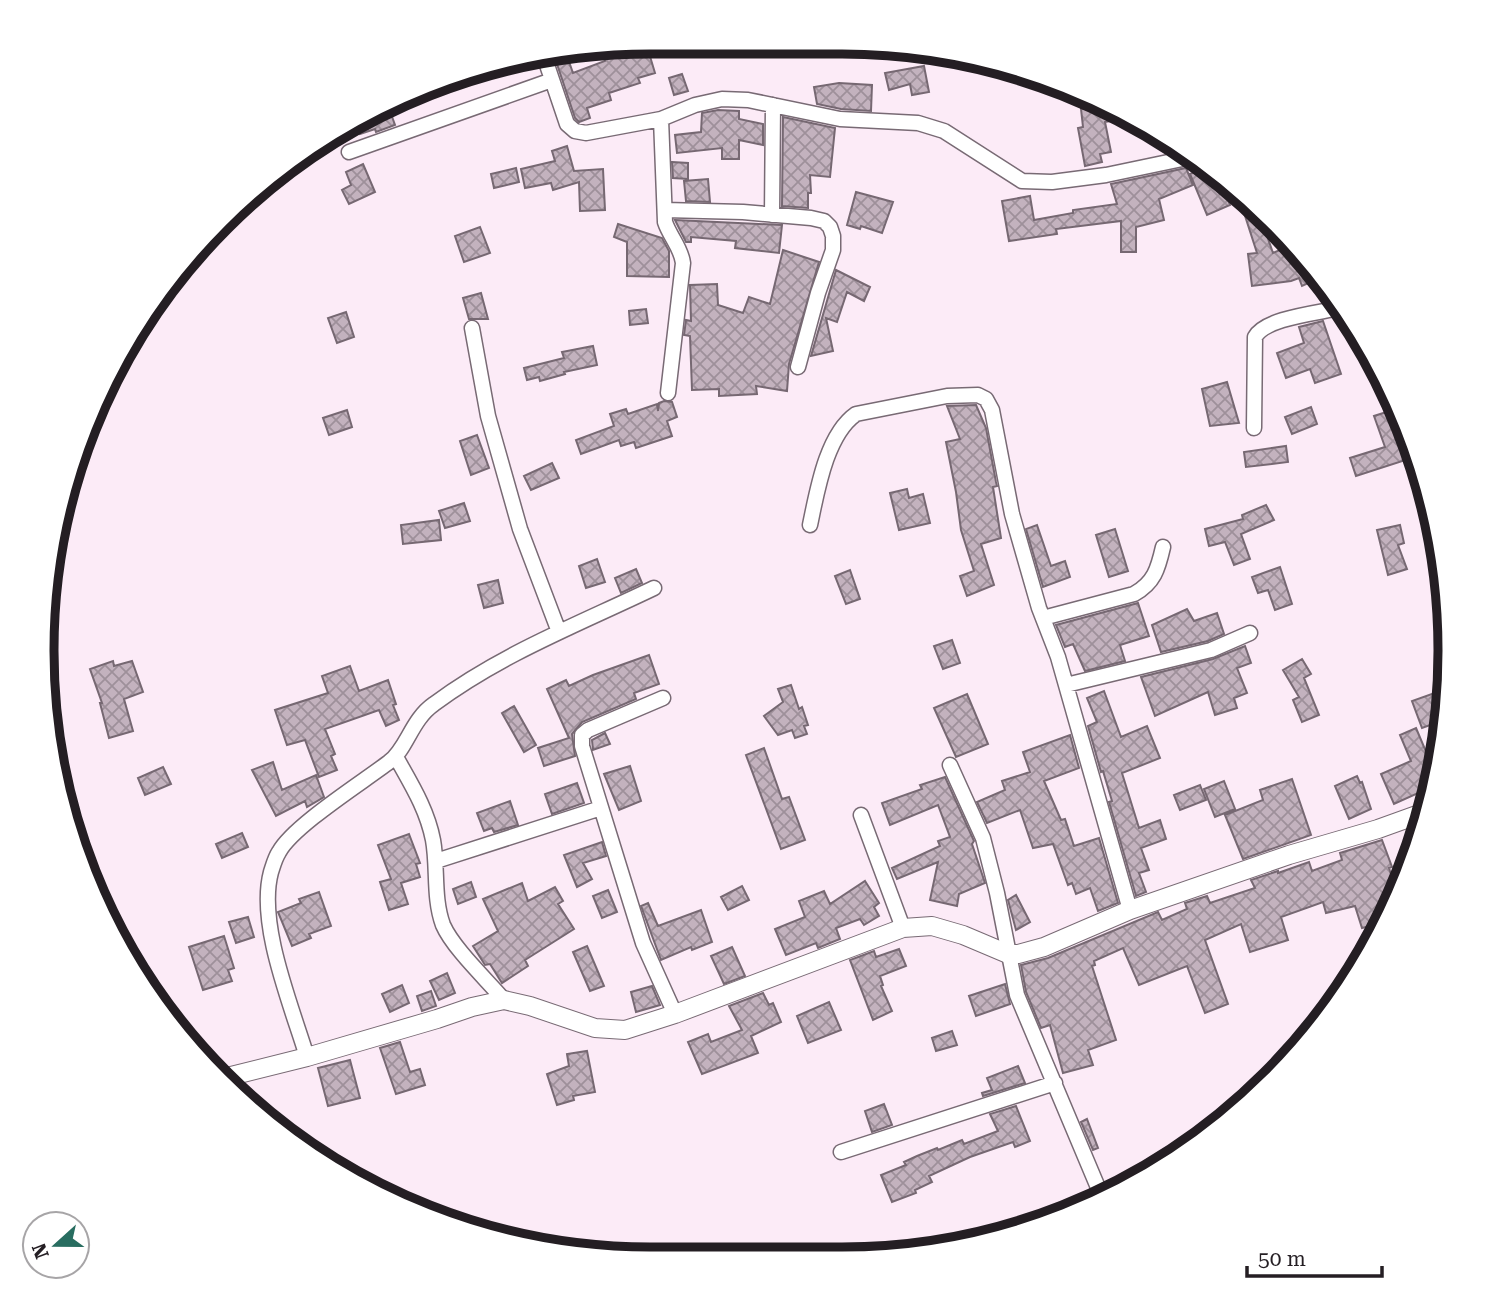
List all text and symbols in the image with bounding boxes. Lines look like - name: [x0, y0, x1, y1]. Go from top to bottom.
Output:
- north arrow: [21, 1210, 91, 1280]
- scale bar: [1247, 1234, 1382, 1278]
- text: N: [27, 1240, 54, 1262]
- text: 50 m: [1258, 1247, 1306, 1271]

